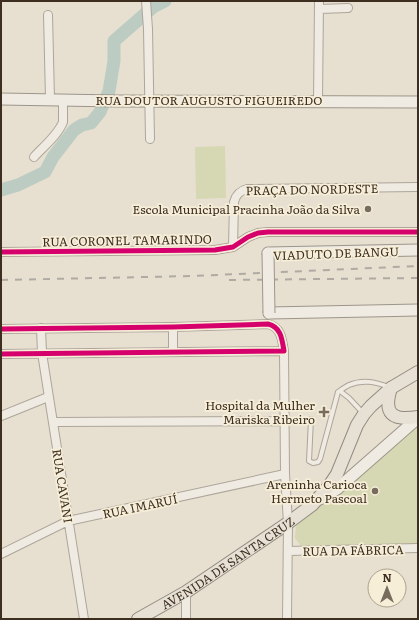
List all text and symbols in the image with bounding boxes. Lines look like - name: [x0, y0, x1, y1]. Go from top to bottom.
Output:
- street label: RUA DOUTOR AUGUSTO FIGUEIREDO: [96, 91, 322, 109]
- street label: PRAÇA DO NORDESTE: [246, 179, 379, 199]
- place label: Escola Municipal Pracinha João da Silva: [133, 200, 361, 218]
- marker: Escola Municipal Pracinha João da Silva: [363, 204, 373, 214]
- street label: RUA CORONEL TAMARINDO: [42, 230, 212, 250]
- street label: VIADUTO DE BANGU: [273, 242, 400, 264]
- place label: Hospital da Mulher Mariska Ribeiro: [205, 396, 315, 428]
- marker: Hospital da Mulher Mariska Ribeiro: [318, 406, 330, 418]
- street label: RUA CAVANI: [48, 448, 78, 524]
- place label: Areninha Carioca Hermeto Pascoal: [266, 475, 368, 507]
- marker: Areninha Carioca Hermeto Pascoal: [370, 486, 380, 496]
- street label: RUA IMARUÍ: [101, 489, 179, 523]
- street label: AVENIDA DE SANTA CRUZ: [158, 512, 298, 613]
- street label: RUA DA FÁBRICA: [302, 540, 404, 560]
- north arrow: [367, 568, 407, 608]
- text: N: [382, 569, 392, 585]

